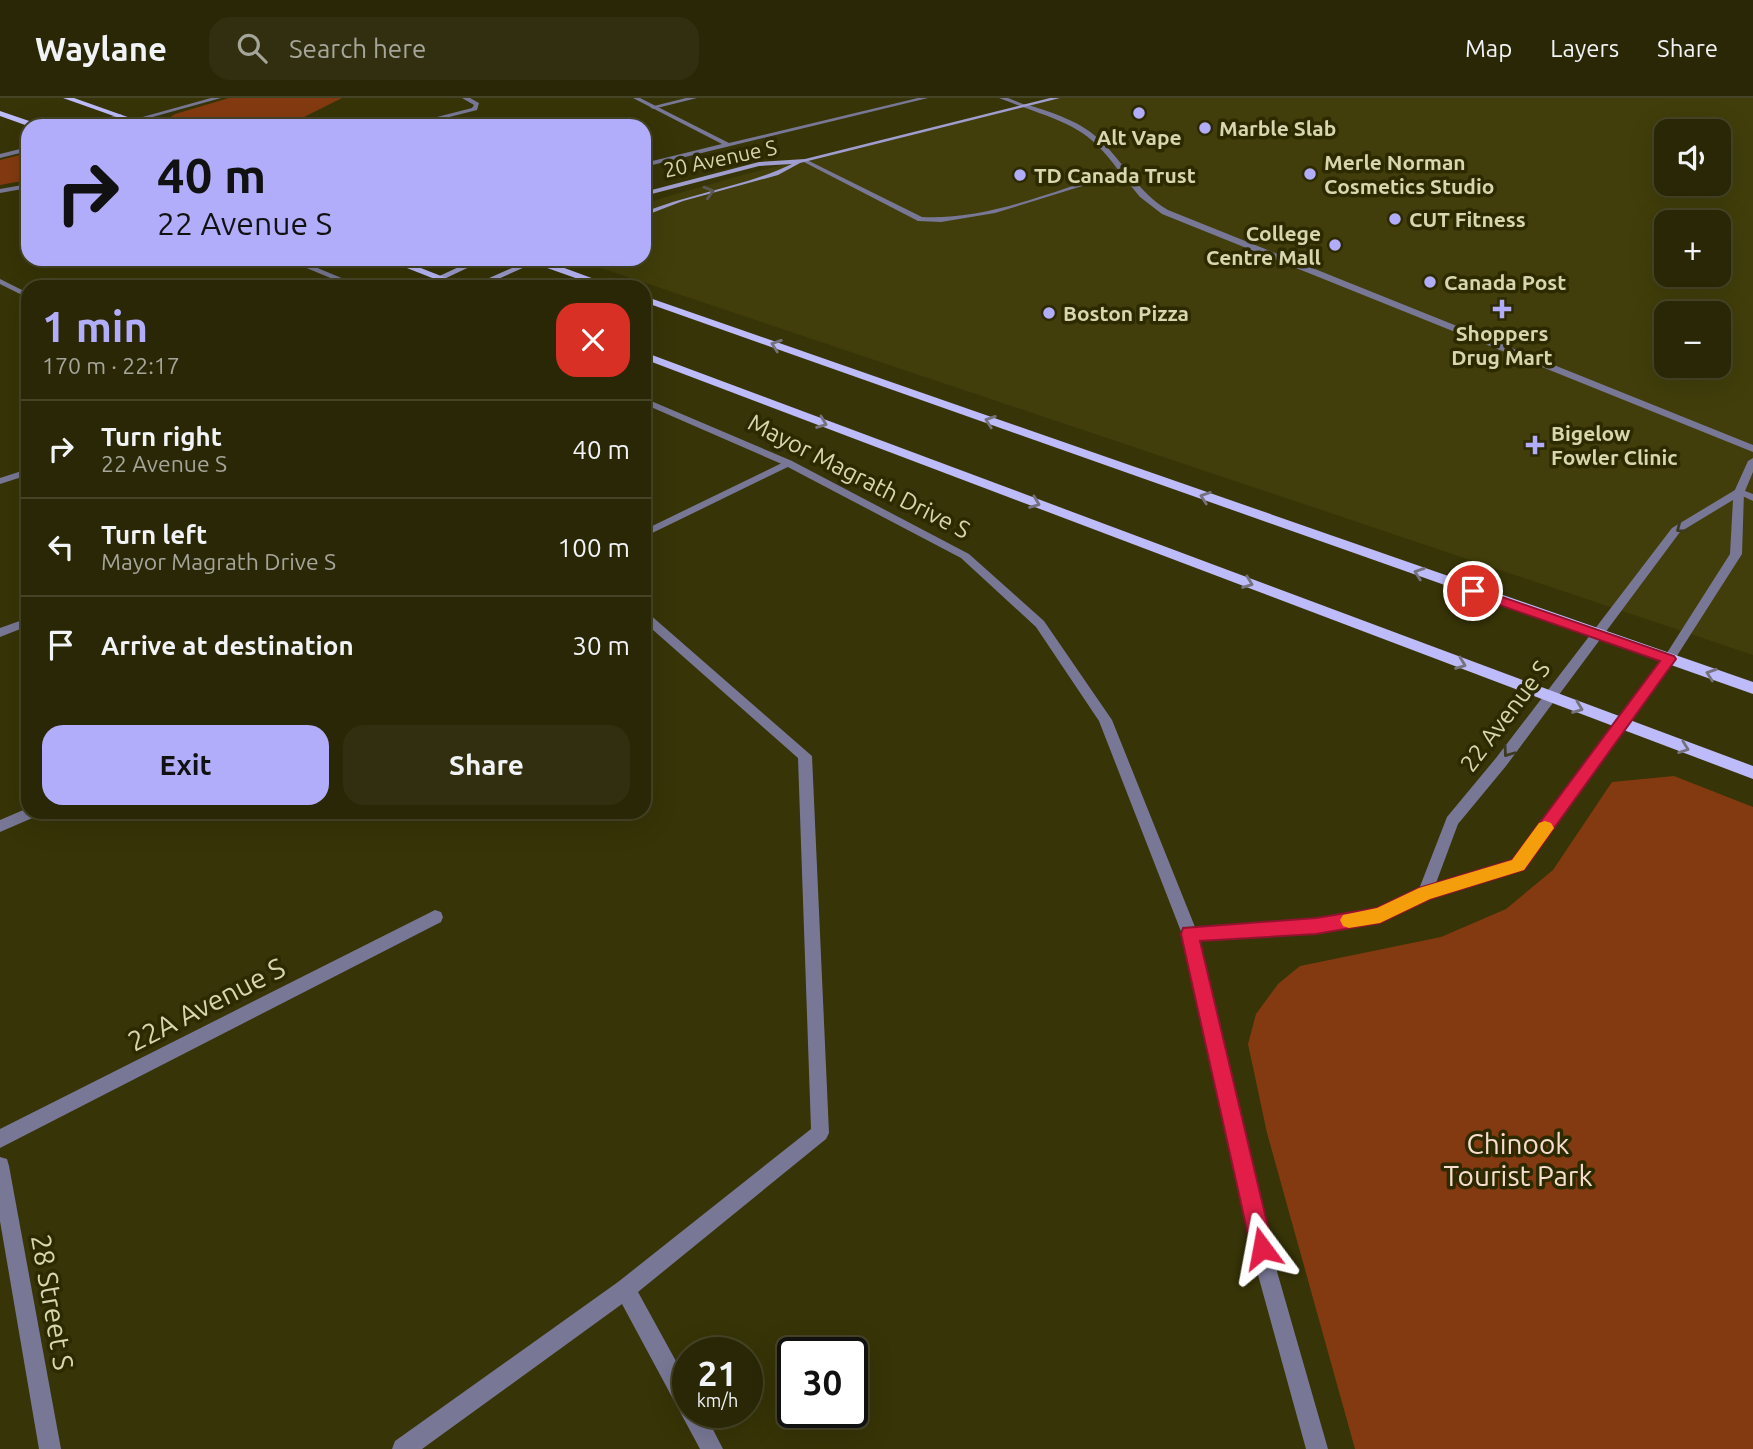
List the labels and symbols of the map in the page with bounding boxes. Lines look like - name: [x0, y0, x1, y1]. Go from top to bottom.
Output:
- marker: Alt Vape: [1131, 105, 1147, 121]
- place label: Marble Slab: [1219, 116, 1336, 140]
- marker: Marble Slab: [1197, 120, 1213, 136]
- place label: Alt Vape: [1096, 125, 1182, 149]
- street label: 20 Avenue S: [661, 134, 779, 182]
- place label: Merle Norman Cosmetics Studio: [1324, 150, 1494, 198]
- place label: TD Canada Trust: [1034, 163, 1196, 187]
- marker: Merle Norman Cosmetics Studio: [1302, 166, 1318, 182]
- marker: TD Canada Trust: [1012, 167, 1028, 183]
- one-way arrow: [702, 186, 714, 201]
- place label: CUT Fitness: [1409, 207, 1526, 231]
- marker: CUT Fitness: [1387, 211, 1403, 227]
- place label: College Centre Mall: [1206, 221, 1321, 269]
- marker: College Centre Mall: [1327, 237, 1343, 253]
- place label: Canada Post: [1444, 270, 1566, 294]
- marker: Canada Post: [1422, 274, 1438, 290]
- place label: Boston Pizza: [1063, 301, 1189, 325]
- marker: Shoppers Drug Mart: [1494, 301, 1510, 317]
- marker: Boston Pizza: [1041, 305, 1057, 321]
- place label: Shoppers Drug Mart: [1451, 321, 1553, 369]
- one-way arrow: [770, 339, 782, 353]
- street label: Mayor Magrath Drive S: [744, 408, 974, 544]
- one-way arrow: [816, 414, 828, 428]
- one-way arrow: [985, 415, 997, 429]
- place label: Bigelow Fowler Clinic: [1551, 421, 1678, 469]
- marker: Bigelow Fowler Clinic: [1525, 435, 1545, 455]
- one-way arrow: [1199, 491, 1211, 505]
- one-way arrow: [1029, 495, 1041, 509]
- one-way arrow: [1676, 520, 1689, 532]
- pin: [1443, 561, 1503, 621]
- one-way arrow: [1414, 567, 1426, 581]
- one-way arrow: [1242, 575, 1254, 589]
- one-way arrow: [1454, 655, 1466, 669]
- street label: 22 Avenue S: [1455, 655, 1555, 777]
- one-way arrow: [1705, 668, 1718, 682]
- one-way arrow: [1572, 700, 1584, 714]
- one-way arrow: [1678, 739, 1690, 753]
- one-way arrow: [1504, 744, 1516, 757]
- street label: 22A Avenue S: [123, 951, 289, 1057]
- park label: Chinook Tourist Park: [1443, 1128, 1593, 1191]
- position arrow: [1225, 1211, 1299, 1285]
- street label: 28 Street S: [26, 1232, 80, 1372]
- speed limit sign: 30: [777, 1337, 868, 1428]

